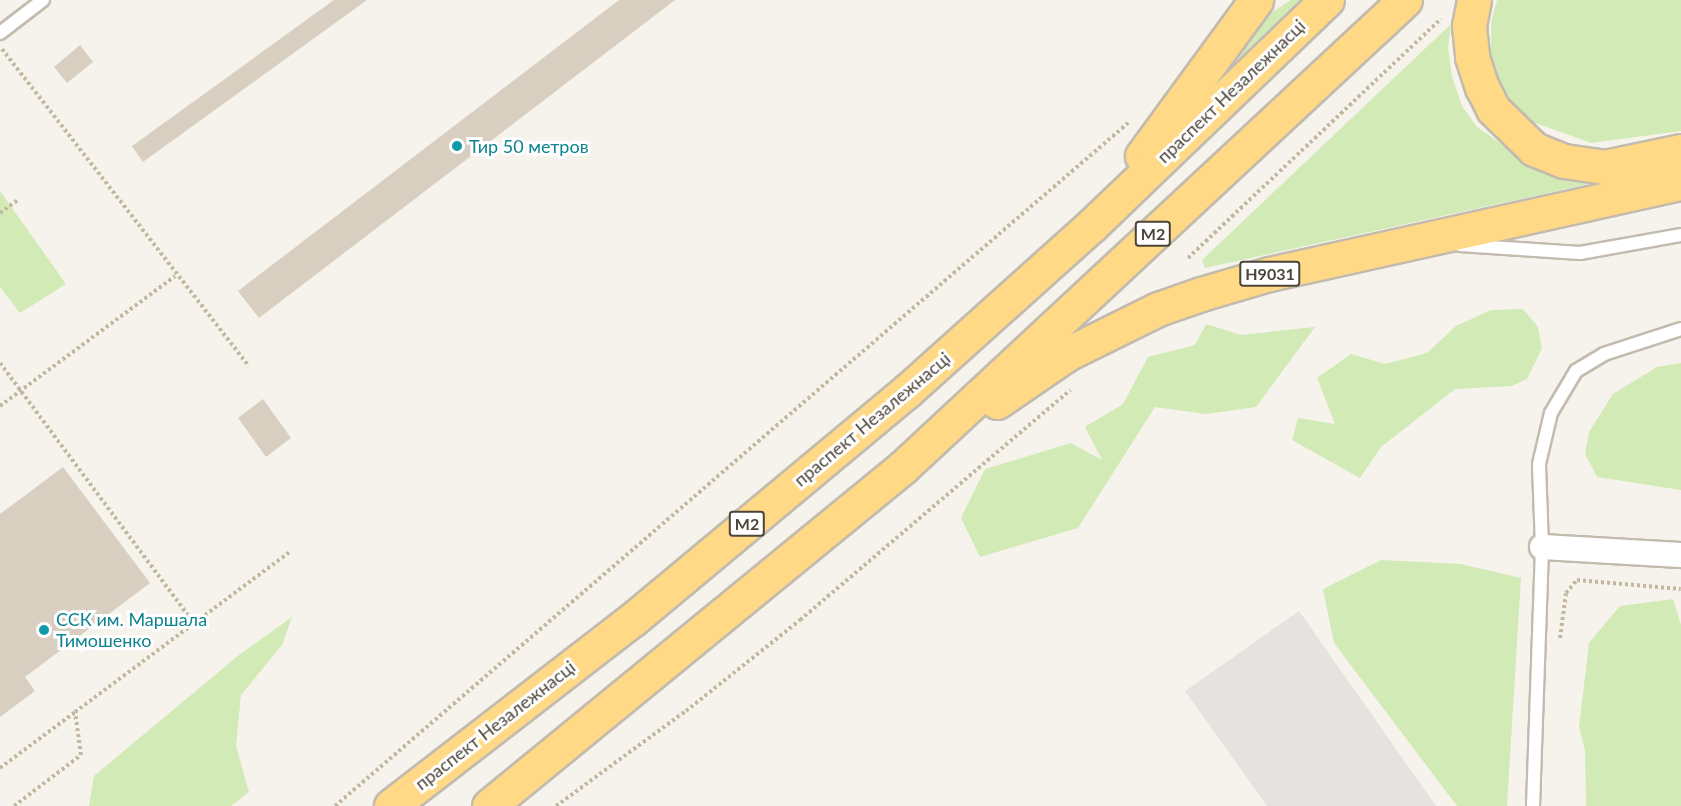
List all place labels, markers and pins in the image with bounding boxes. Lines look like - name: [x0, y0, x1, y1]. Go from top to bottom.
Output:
- place label: Тир 50 метров: [469, 135, 589, 157]
- marker: Тир 50 метров: [450, 139, 464, 153]
- place label: ССК им. Маршала Тимошенко: [56, 609, 207, 652]
- marker: ССК им. Маршала Тимошенко: [37, 623, 51, 637]

